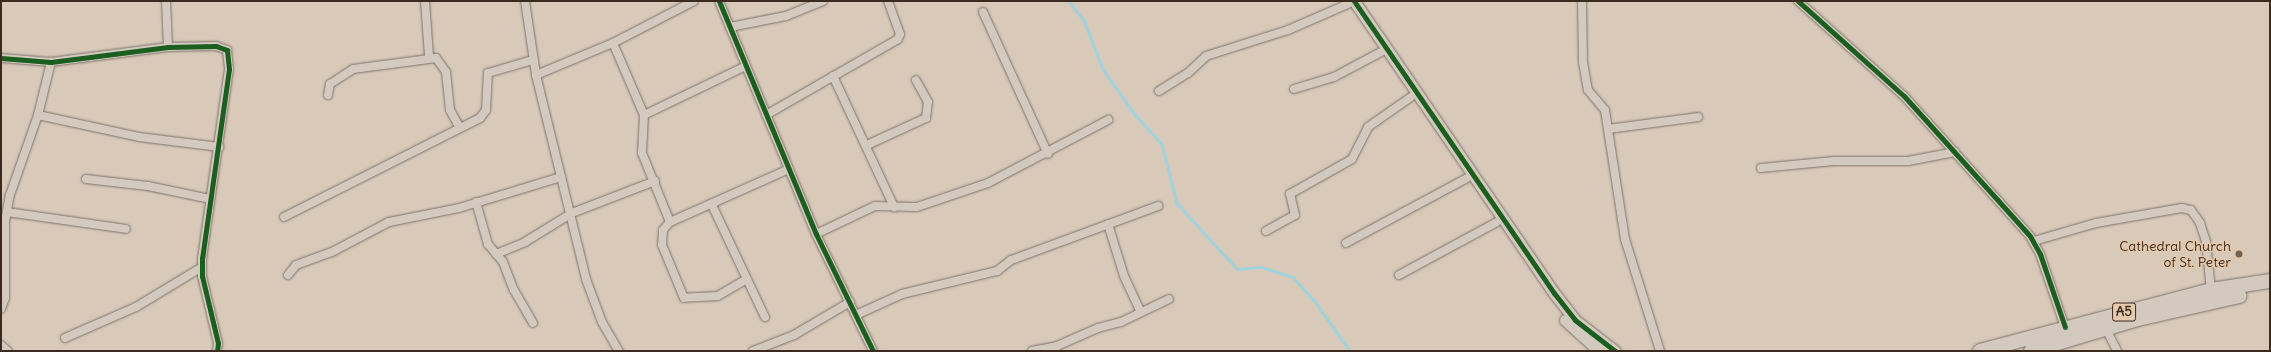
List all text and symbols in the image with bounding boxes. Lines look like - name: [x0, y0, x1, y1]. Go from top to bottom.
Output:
- place label: Cathedral Church of St. Peter: [2119, 238, 2231, 270]
- marker: Cathedral Church of St. Peter: [2234, 249, 2244, 259]
- road number: A5: [2112, 301, 2136, 323]

